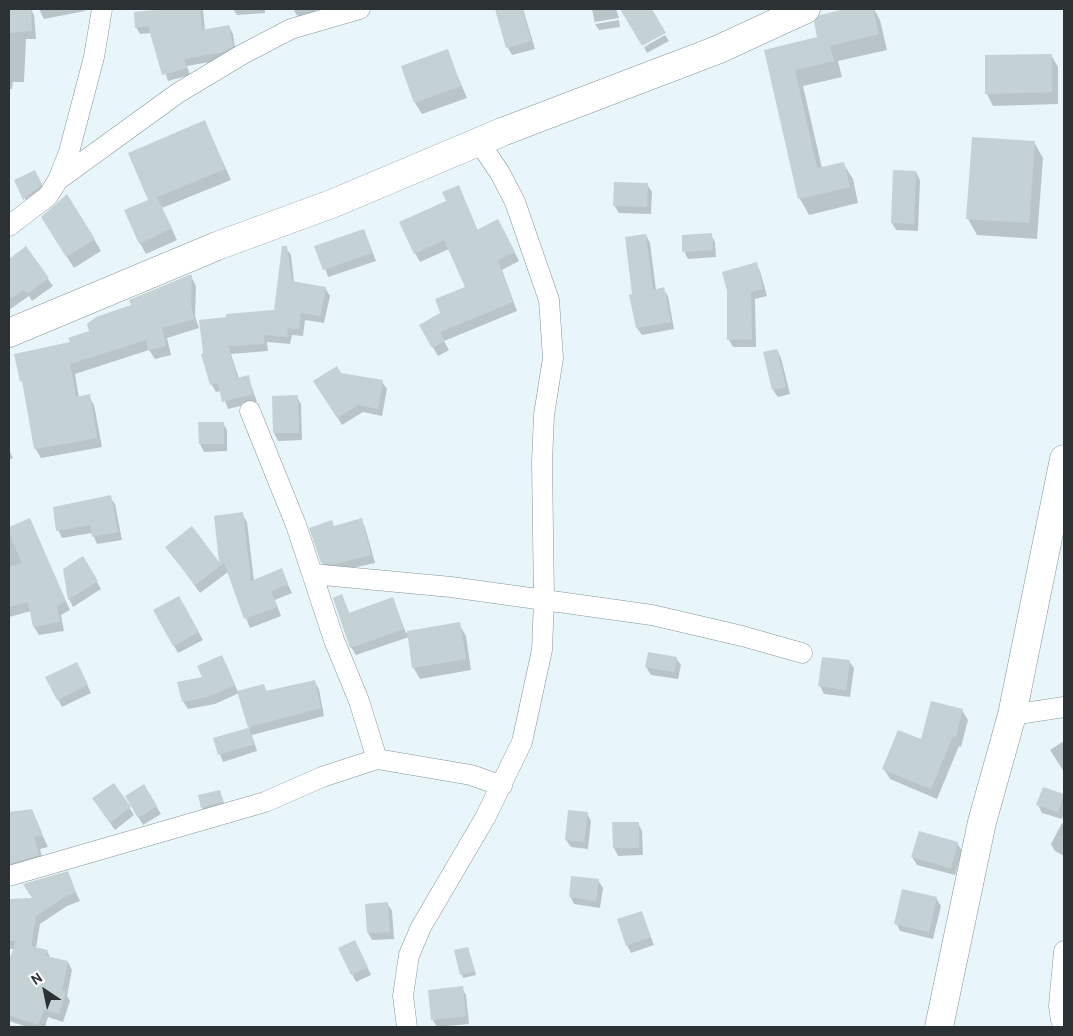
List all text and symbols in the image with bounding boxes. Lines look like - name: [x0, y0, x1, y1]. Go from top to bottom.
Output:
- north arrow: [20, 966, 70, 1016]
- text: N: [27, 968, 46, 989]

